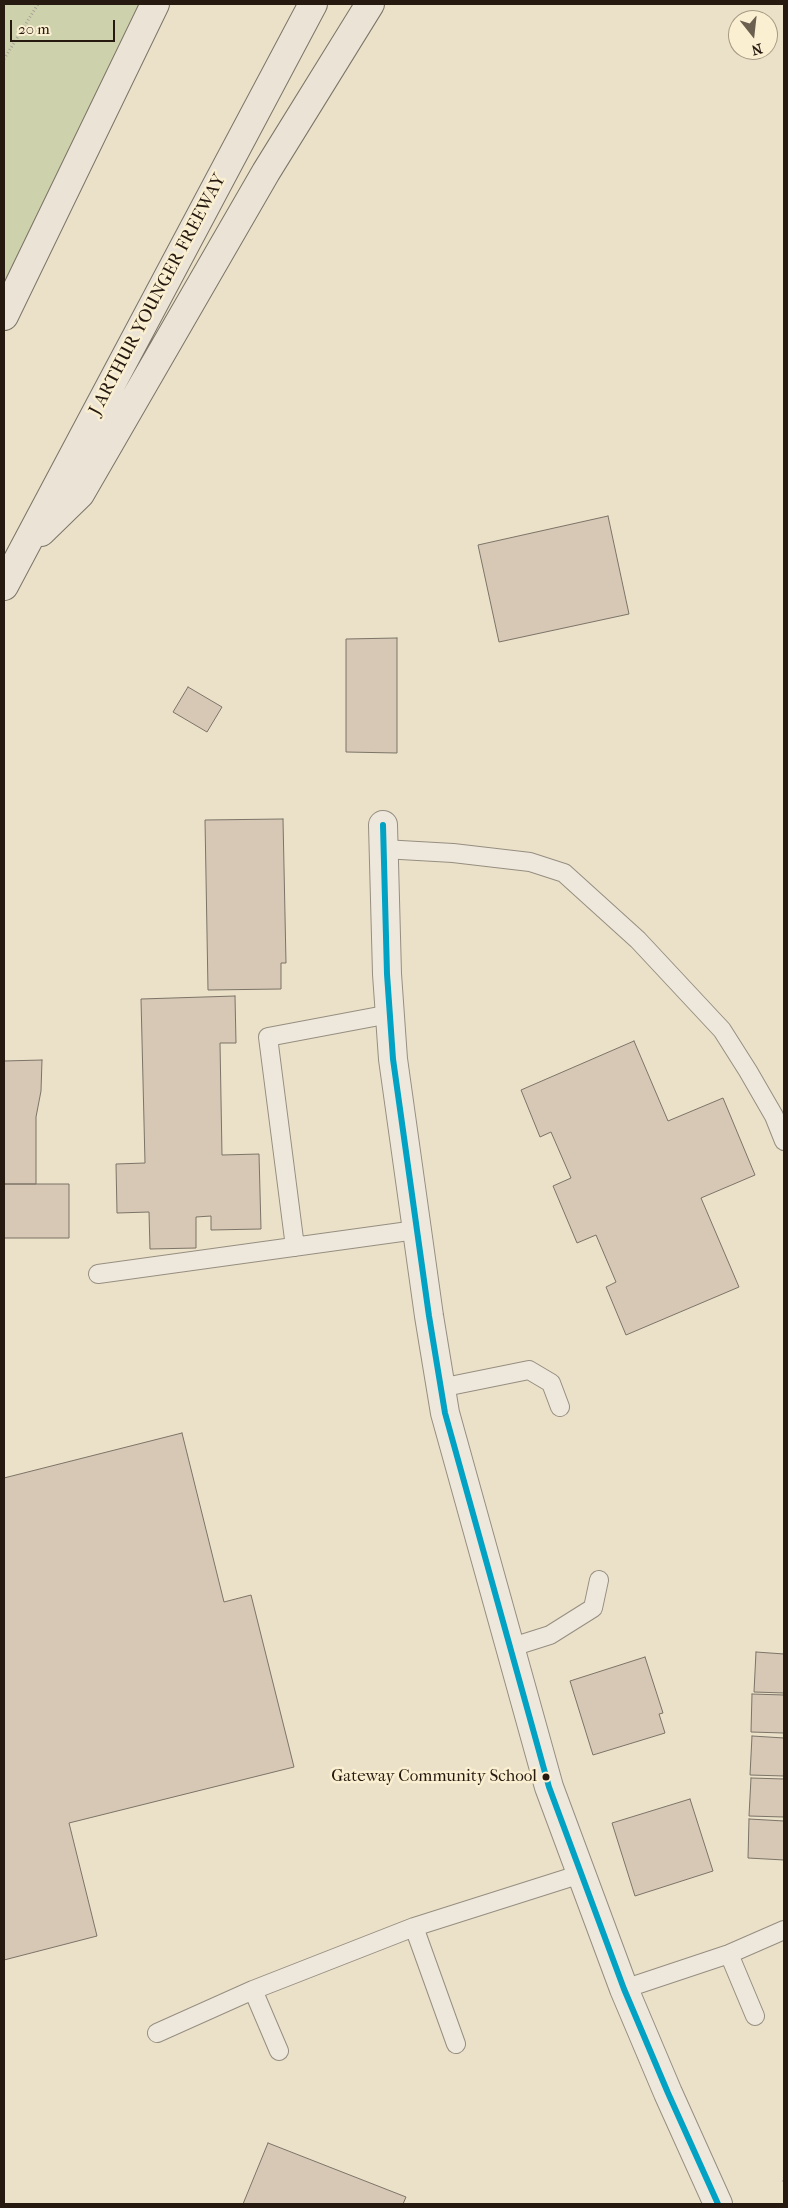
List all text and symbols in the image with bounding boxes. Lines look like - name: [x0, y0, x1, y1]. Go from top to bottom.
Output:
- scale bar: [12, 10, 118, 42]
- north arrow: [728, 10, 778, 60]
- text: 20 m: [18, 20, 50, 38]
- text: N: [750, 39, 764, 59]
- street label: J ARTHUR YOUNGER FREEWAY: [85, 170, 231, 420]
- place label: Gateway Community School: [331, 1767, 537, 1787]
- marker: Gateway Community School: [541, 1772, 551, 1782]

